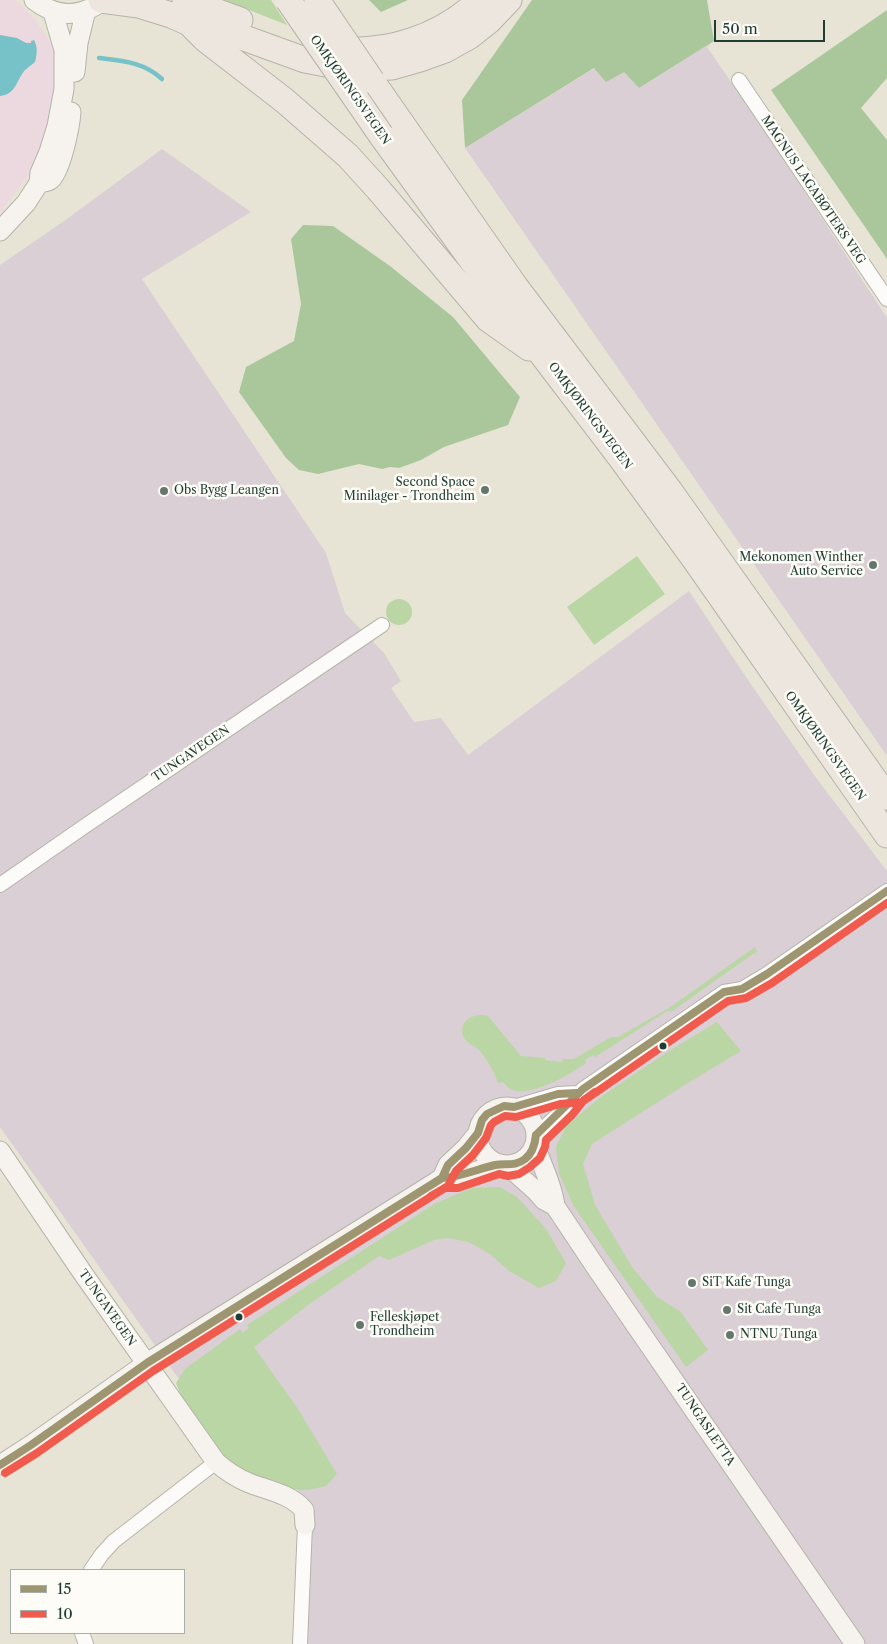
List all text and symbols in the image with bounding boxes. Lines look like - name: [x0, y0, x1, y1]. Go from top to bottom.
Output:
- scale bar: [717, 10, 828, 42]
- text: 50 m: [722, 19, 758, 38]
- street label: OMKJØRINGSVEGEN: [307, 33, 393, 147]
- street label: MAGNUS LAGABØTERS VEG: [758, 113, 868, 267]
- street label: OMKJØRINGSVEGEN: [545, 360, 635, 472]
- place label: Second Space Minilager - Trondheim: [344, 476, 475, 504]
- place label: Obs Bygg Leangen: [174, 484, 279, 498]
- marker: Second Space Minilager - Trondheim: [479, 484, 491, 496]
- marker: Obs Bygg Leangen: [158, 485, 170, 497]
- place label: Mekonomen Winther Auto Service: [739, 551, 863, 579]
- marker: Mekonomen Winther Auto Service: [867, 559, 879, 571]
- street label: OMKJØRINGSVEGEN: [782, 689, 868, 803]
- street label: TUNGAVEGEN: [150, 723, 232, 785]
- unlabelled marker: [658, 1041, 668, 1051]
- street label: TUNGAVEGEN: [75, 1267, 139, 1349]
- place label: SiT Kafe Tunga: [702, 1276, 791, 1290]
- marker: SiT Kafe Tunga: [686, 1277, 698, 1289]
- place label: Sit Cafe Tunga: [737, 1303, 821, 1317]
- marker: Sit Cafe Tunga: [721, 1304, 733, 1316]
- place label: Felleskjøpet Trondheim: [370, 1311, 439, 1339]
- unlabelled marker: [234, 1312, 244, 1322]
- marker: Felleskjøpet Trondheim: [354, 1319, 366, 1331]
- place label: NTNU Tunga: [740, 1328, 817, 1342]
- marker: NTNU Tunga: [724, 1329, 736, 1341]
- street label: TUNGASLETTA: [672, 1381, 738, 1469]
- legend: [10, 1569, 185, 1634]
- text: 15: [57, 1579, 71, 1598]
- text: 10: [57, 1604, 73, 1623]

